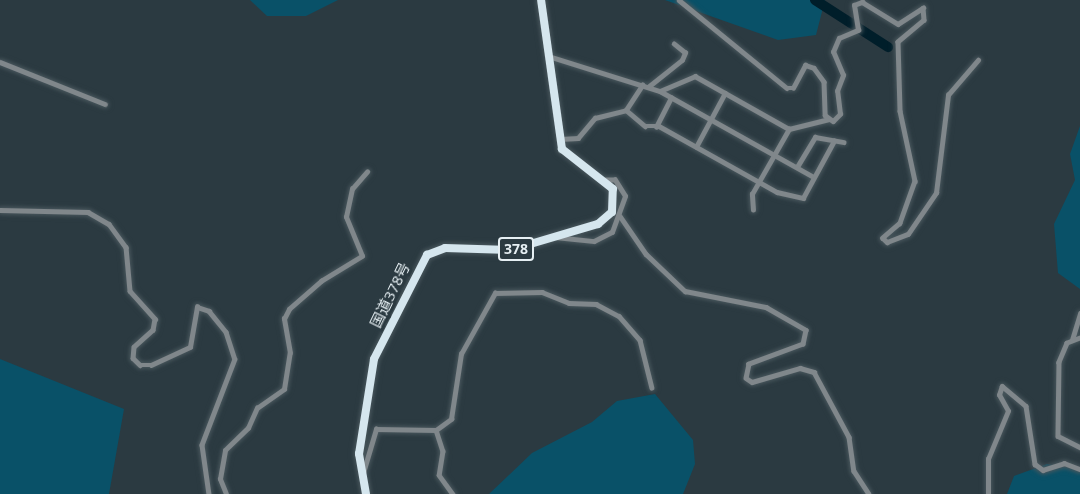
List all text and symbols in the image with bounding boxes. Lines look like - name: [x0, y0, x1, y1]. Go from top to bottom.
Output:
- road number: 378: [496, 238, 536, 260]
- street label: 国道378号: [366, 259, 414, 331]

